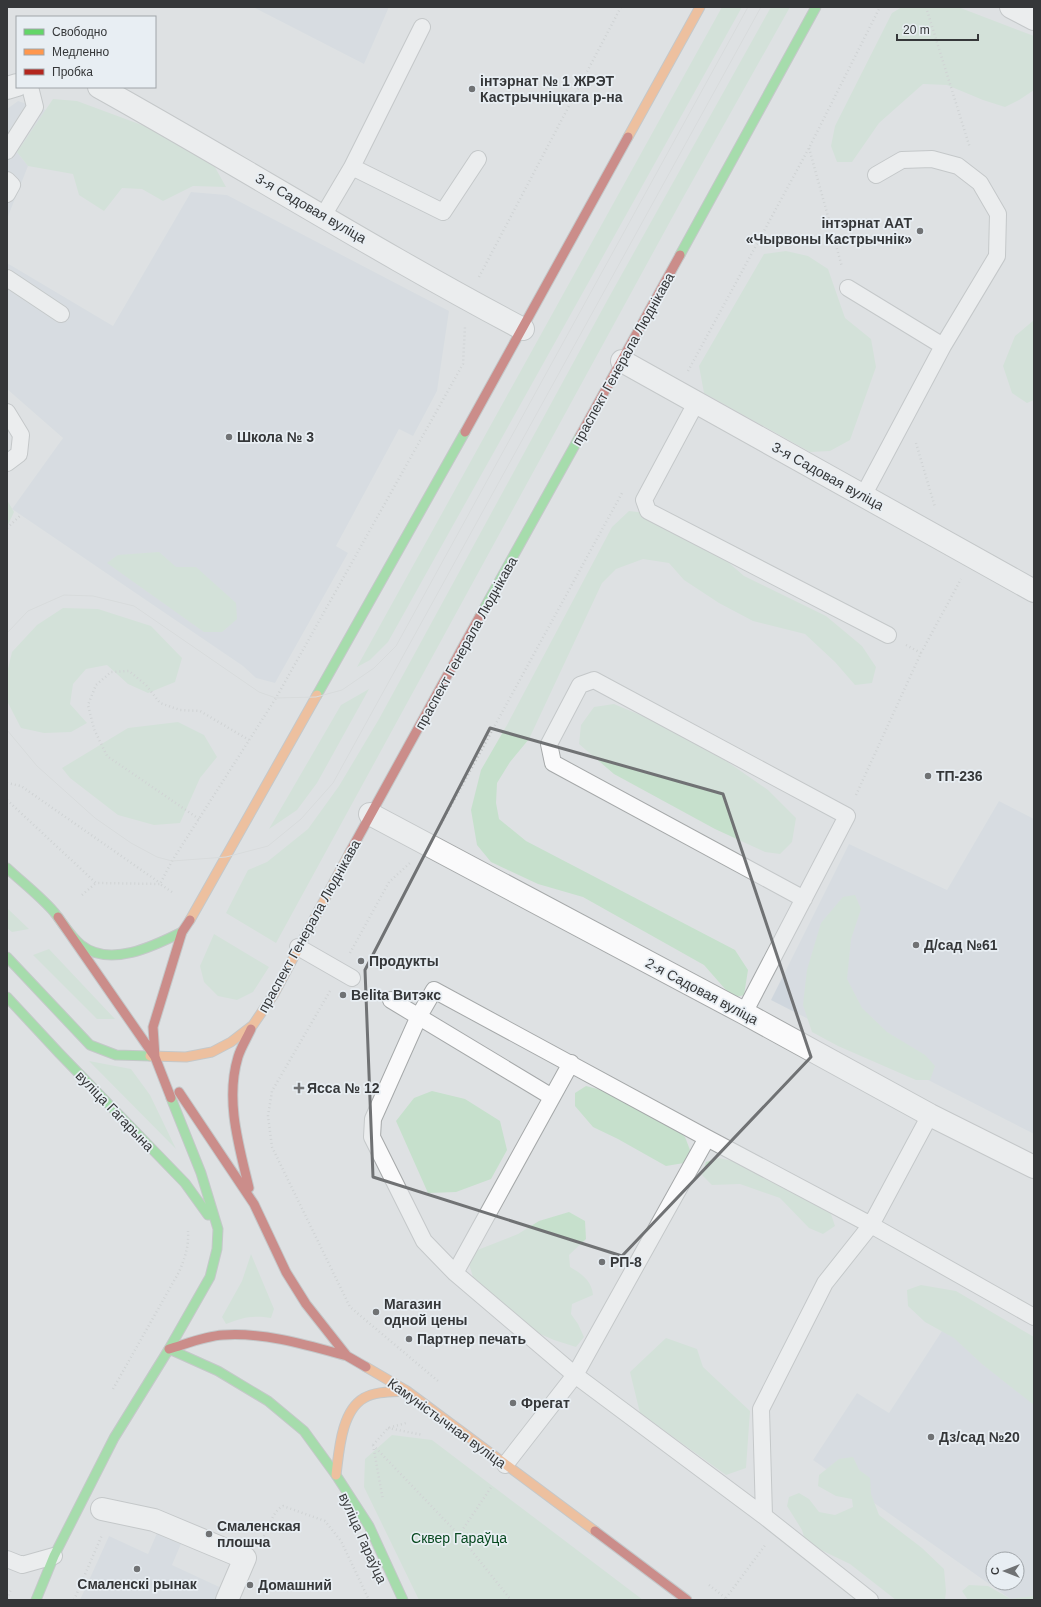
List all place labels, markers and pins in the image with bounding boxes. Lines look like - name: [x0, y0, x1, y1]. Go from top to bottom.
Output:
- place label: інтэрнат № 1 ЖРЭТ Кастрычніцкага р-на: [480, 73, 623, 105]
- marker: інтэрнат № 1 ЖРЭТ Кастрычніцкага р-на: [467, 84, 477, 94]
- place label: інтэрнат ААТ «Чырвоны Кастрычнік»: [746, 215, 912, 247]
- marker: інтэрнат ААТ «Чырвоны Кастрычнік»: [915, 226, 925, 236]
- place label: Школа № 3: [237, 429, 314, 445]
- marker: Школа № 3: [224, 432, 234, 442]
- place label: ТП-236: [936, 768, 983, 784]
- marker: ТП-236: [923, 771, 933, 781]
- place label: Д/сад №61: [924, 937, 998, 953]
- marker: Д/сад №61: [911, 940, 921, 950]
- place label: Продукты: [369, 953, 439, 969]
- marker: Продукты: [356, 956, 366, 966]
- place label: Belita Витэкс: [351, 987, 441, 1003]
- marker: Belita Витэкс: [338, 990, 348, 1000]
- place label: Ясса № 12: [307, 1080, 380, 1096]
- marker: Ясса № 12: [294, 1083, 304, 1093]
- place label: РП-8: [610, 1254, 642, 1270]
- marker: РП-8: [597, 1257, 607, 1267]
- place label: Магазин одной цены: [384, 1296, 468, 1328]
- marker: Магазин одной цены: [371, 1307, 381, 1317]
- place label: Партнер печать: [417, 1331, 526, 1347]
- marker: Партнер печать: [404, 1334, 414, 1344]
- place label: Фрегат: [521, 1395, 570, 1411]
- marker: Фрегат: [508, 1398, 518, 1408]
- place label: Дз/сад №20: [939, 1429, 1020, 1445]
- marker: Дз/сад №20: [926, 1432, 936, 1442]
- place label: Смаленская плошча: [217, 1518, 301, 1550]
- marker: Смаленская плошча: [204, 1529, 214, 1539]
- marker: Смаленскі рынак: [132, 1564, 142, 1574]
- place label: Смаленскі рынак: [77, 1576, 198, 1592]
- place label: Домашний: [258, 1577, 332, 1593]
- marker: Домашний: [245, 1580, 255, 1590]

